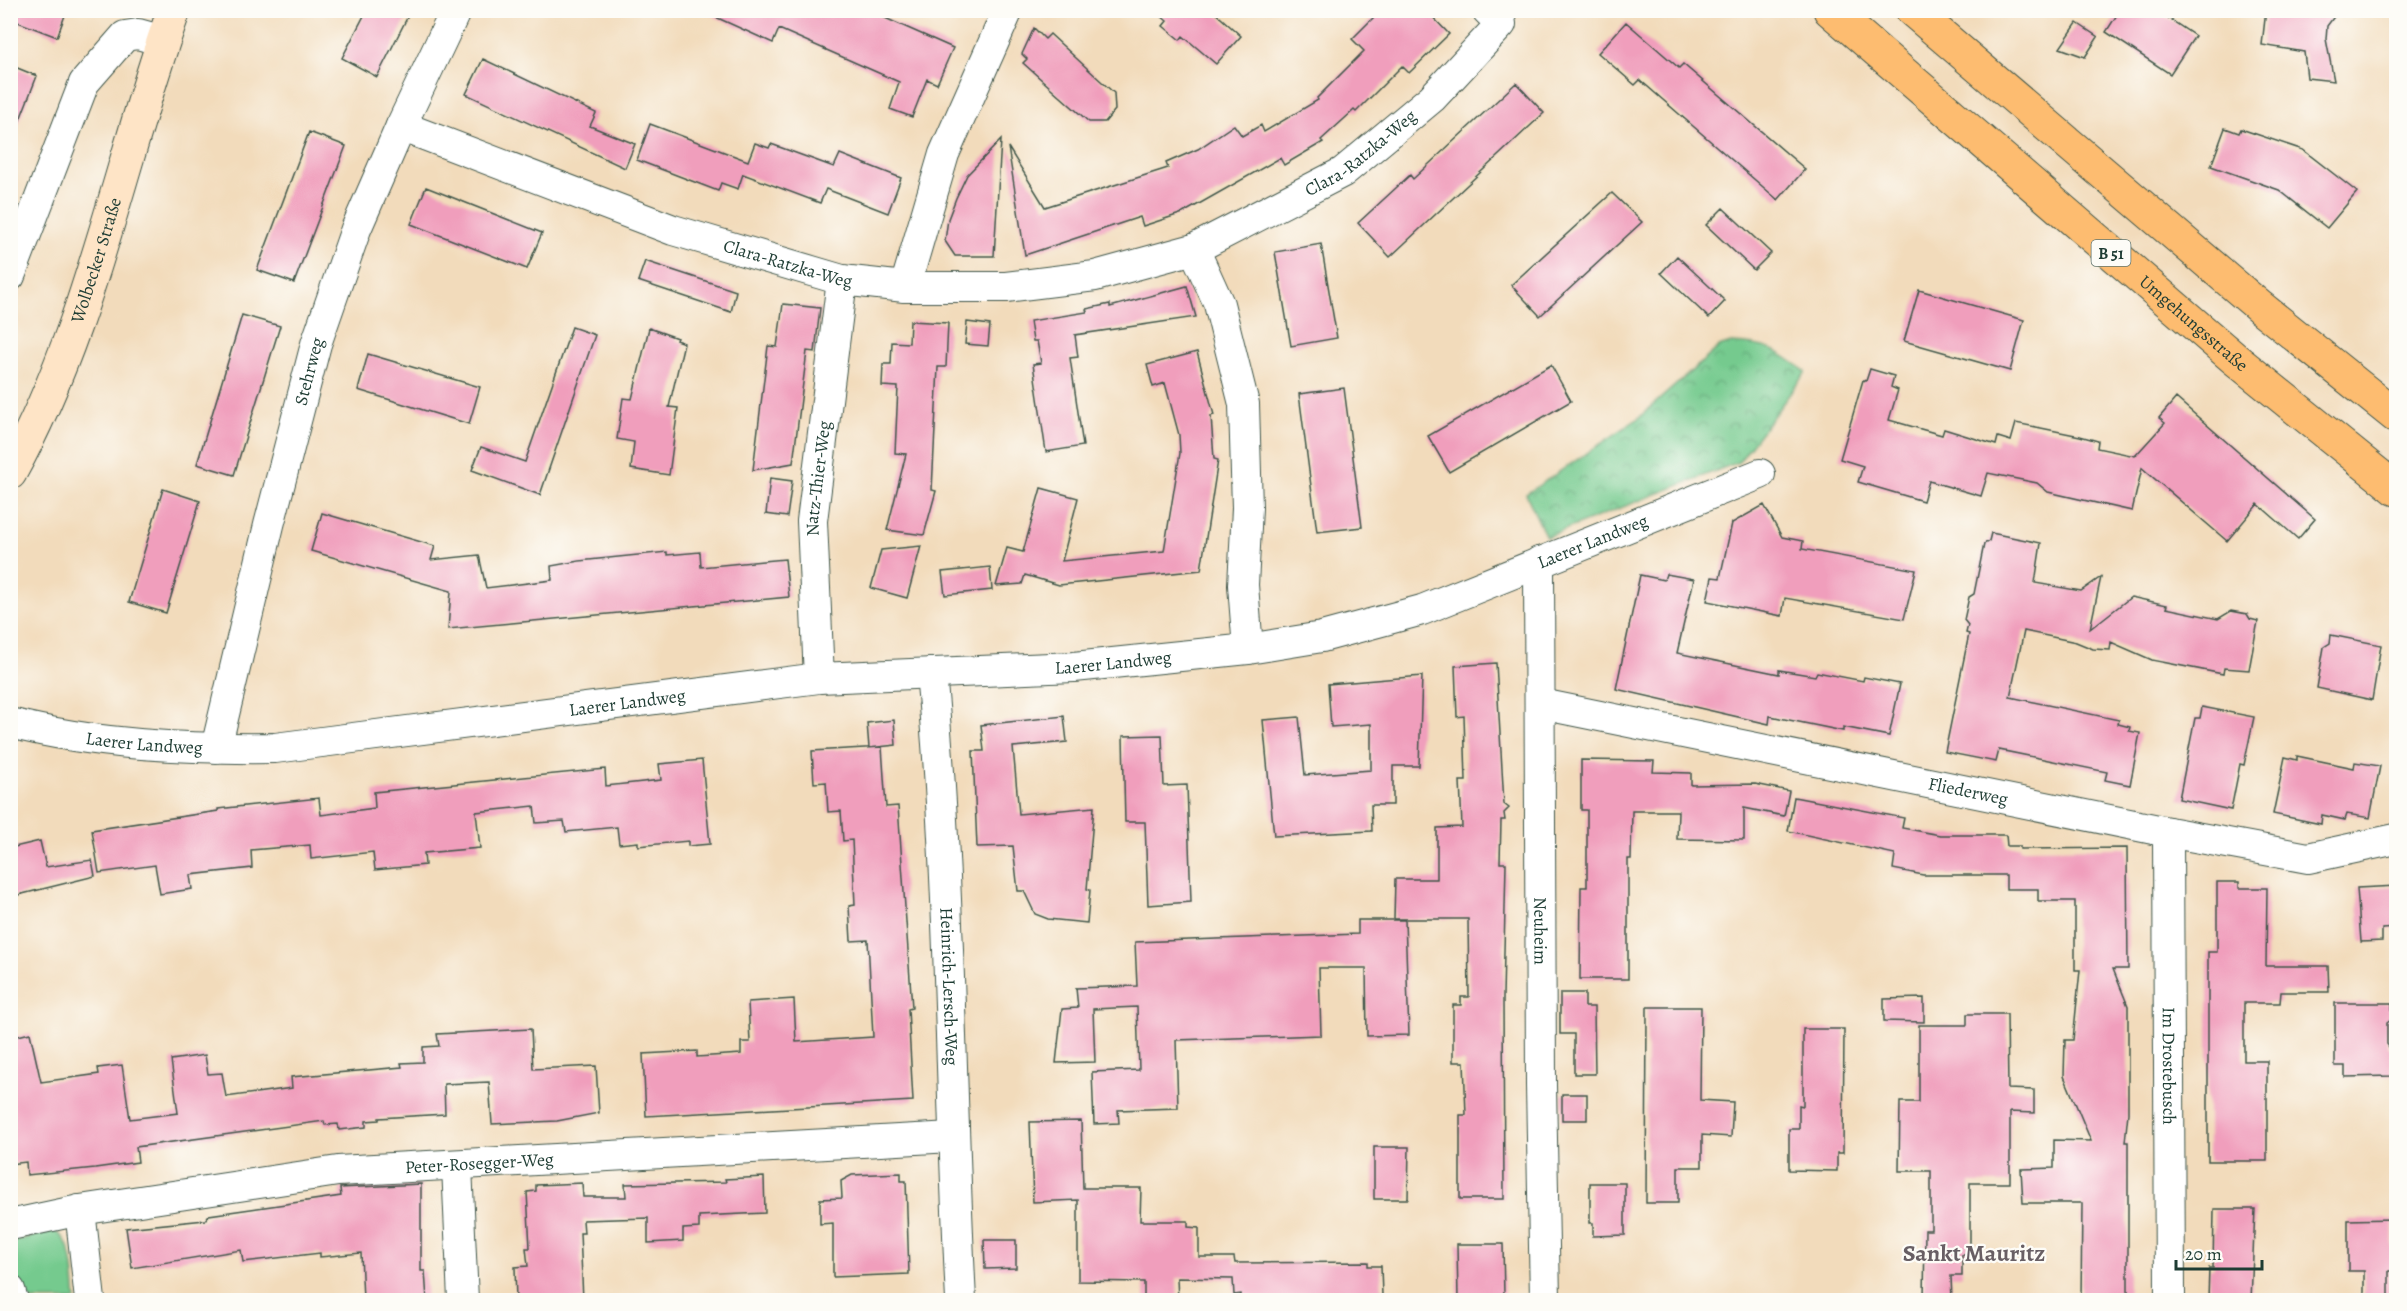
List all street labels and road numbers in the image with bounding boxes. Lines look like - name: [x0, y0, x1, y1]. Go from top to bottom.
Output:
- street label: Clara-Ratzka-Weg: [1301, 104, 1421, 202]
- street label: Wolbecker Straße: [65, 195, 127, 327]
- street label: Clara-Ratzka-Weg: [720, 234, 854, 293]
- road number: B 51: [2092, 240, 2130, 266]
- street label: Umgehungsstraße: [2134, 270, 2253, 377]
- street label: Stehrweg: [289, 334, 330, 408]
- street label: Natz-Thier-Weg: [800, 419, 836, 537]
- street label: Laerer Landweg: [1534, 508, 1651, 574]
- street label: Laerer Landweg: [1054, 645, 1173, 680]
- street label: Laerer Landweg: [567, 683, 687, 722]
- street label: Laerer Landweg: [84, 726, 203, 759]
- street label: Fliederweg: [1926, 771, 2010, 811]
- street label: Neuheim: [1528, 897, 1553, 965]
- street label: Heinrich-Lersch-Weg: [934, 907, 964, 1066]
- street label: Im Drostebusch: [2157, 1007, 2181, 1125]
- street label: Peter-Rosegger-Weg: [404, 1147, 554, 1179]

